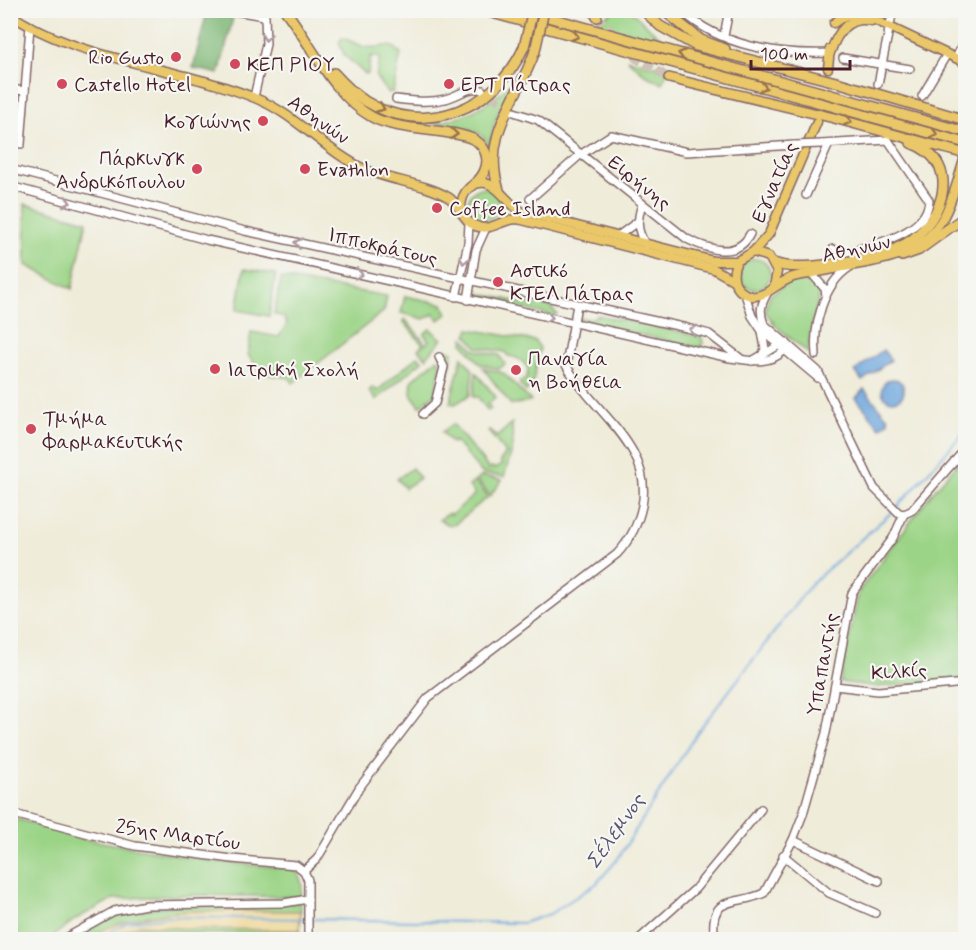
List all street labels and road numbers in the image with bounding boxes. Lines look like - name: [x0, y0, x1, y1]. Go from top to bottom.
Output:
- street label: Αθηνών: [282, 89, 355, 151]
- street label: Εγνατίας: [746, 138, 805, 227]
- street label: Ειρήνης: [602, 149, 677, 217]
- street label: Ιπποκράτους: [325, 222, 440, 273]
- street label: Αθηνών: [819, 229, 893, 270]
- street label: Υπαπαντής: [801, 611, 846, 718]
- street label: Κιλκίς: [871, 658, 928, 687]
- street label: 25ης Μαρτίου: [114, 813, 242, 858]

